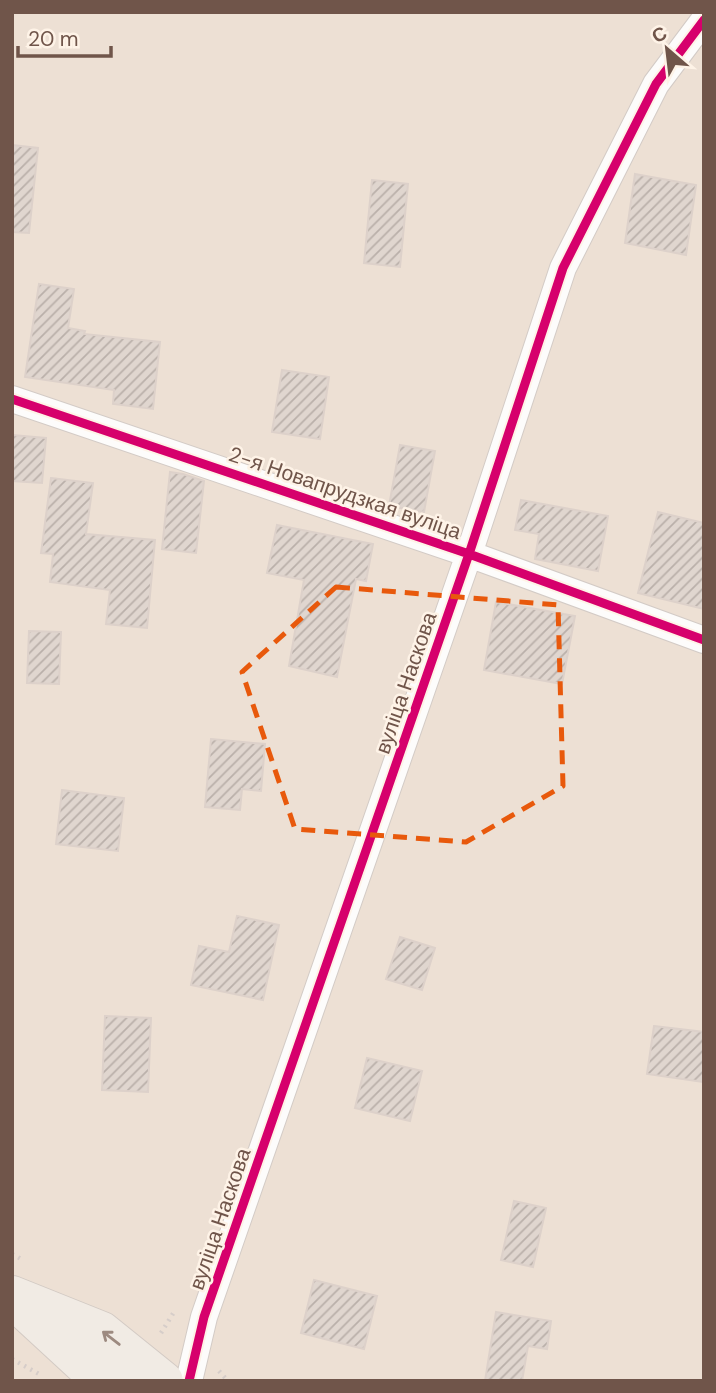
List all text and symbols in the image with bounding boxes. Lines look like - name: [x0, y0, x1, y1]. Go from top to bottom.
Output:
- scale bar: [18, 14, 110, 58]
- north arrow: [632, 14, 702, 84]
- text: С: [647, 20, 671, 49]
- text: 20 m: [28, 25, 79, 53]
- street label: 2-я Новапрудзкая вуліца: [225, 440, 465, 546]
- street label: вуліца Наскова: [369, 608, 443, 758]
- street label: вуліца Наскова: [183, 1144, 257, 1294]
- one-way arrow: [102, 1331, 121, 1346]

